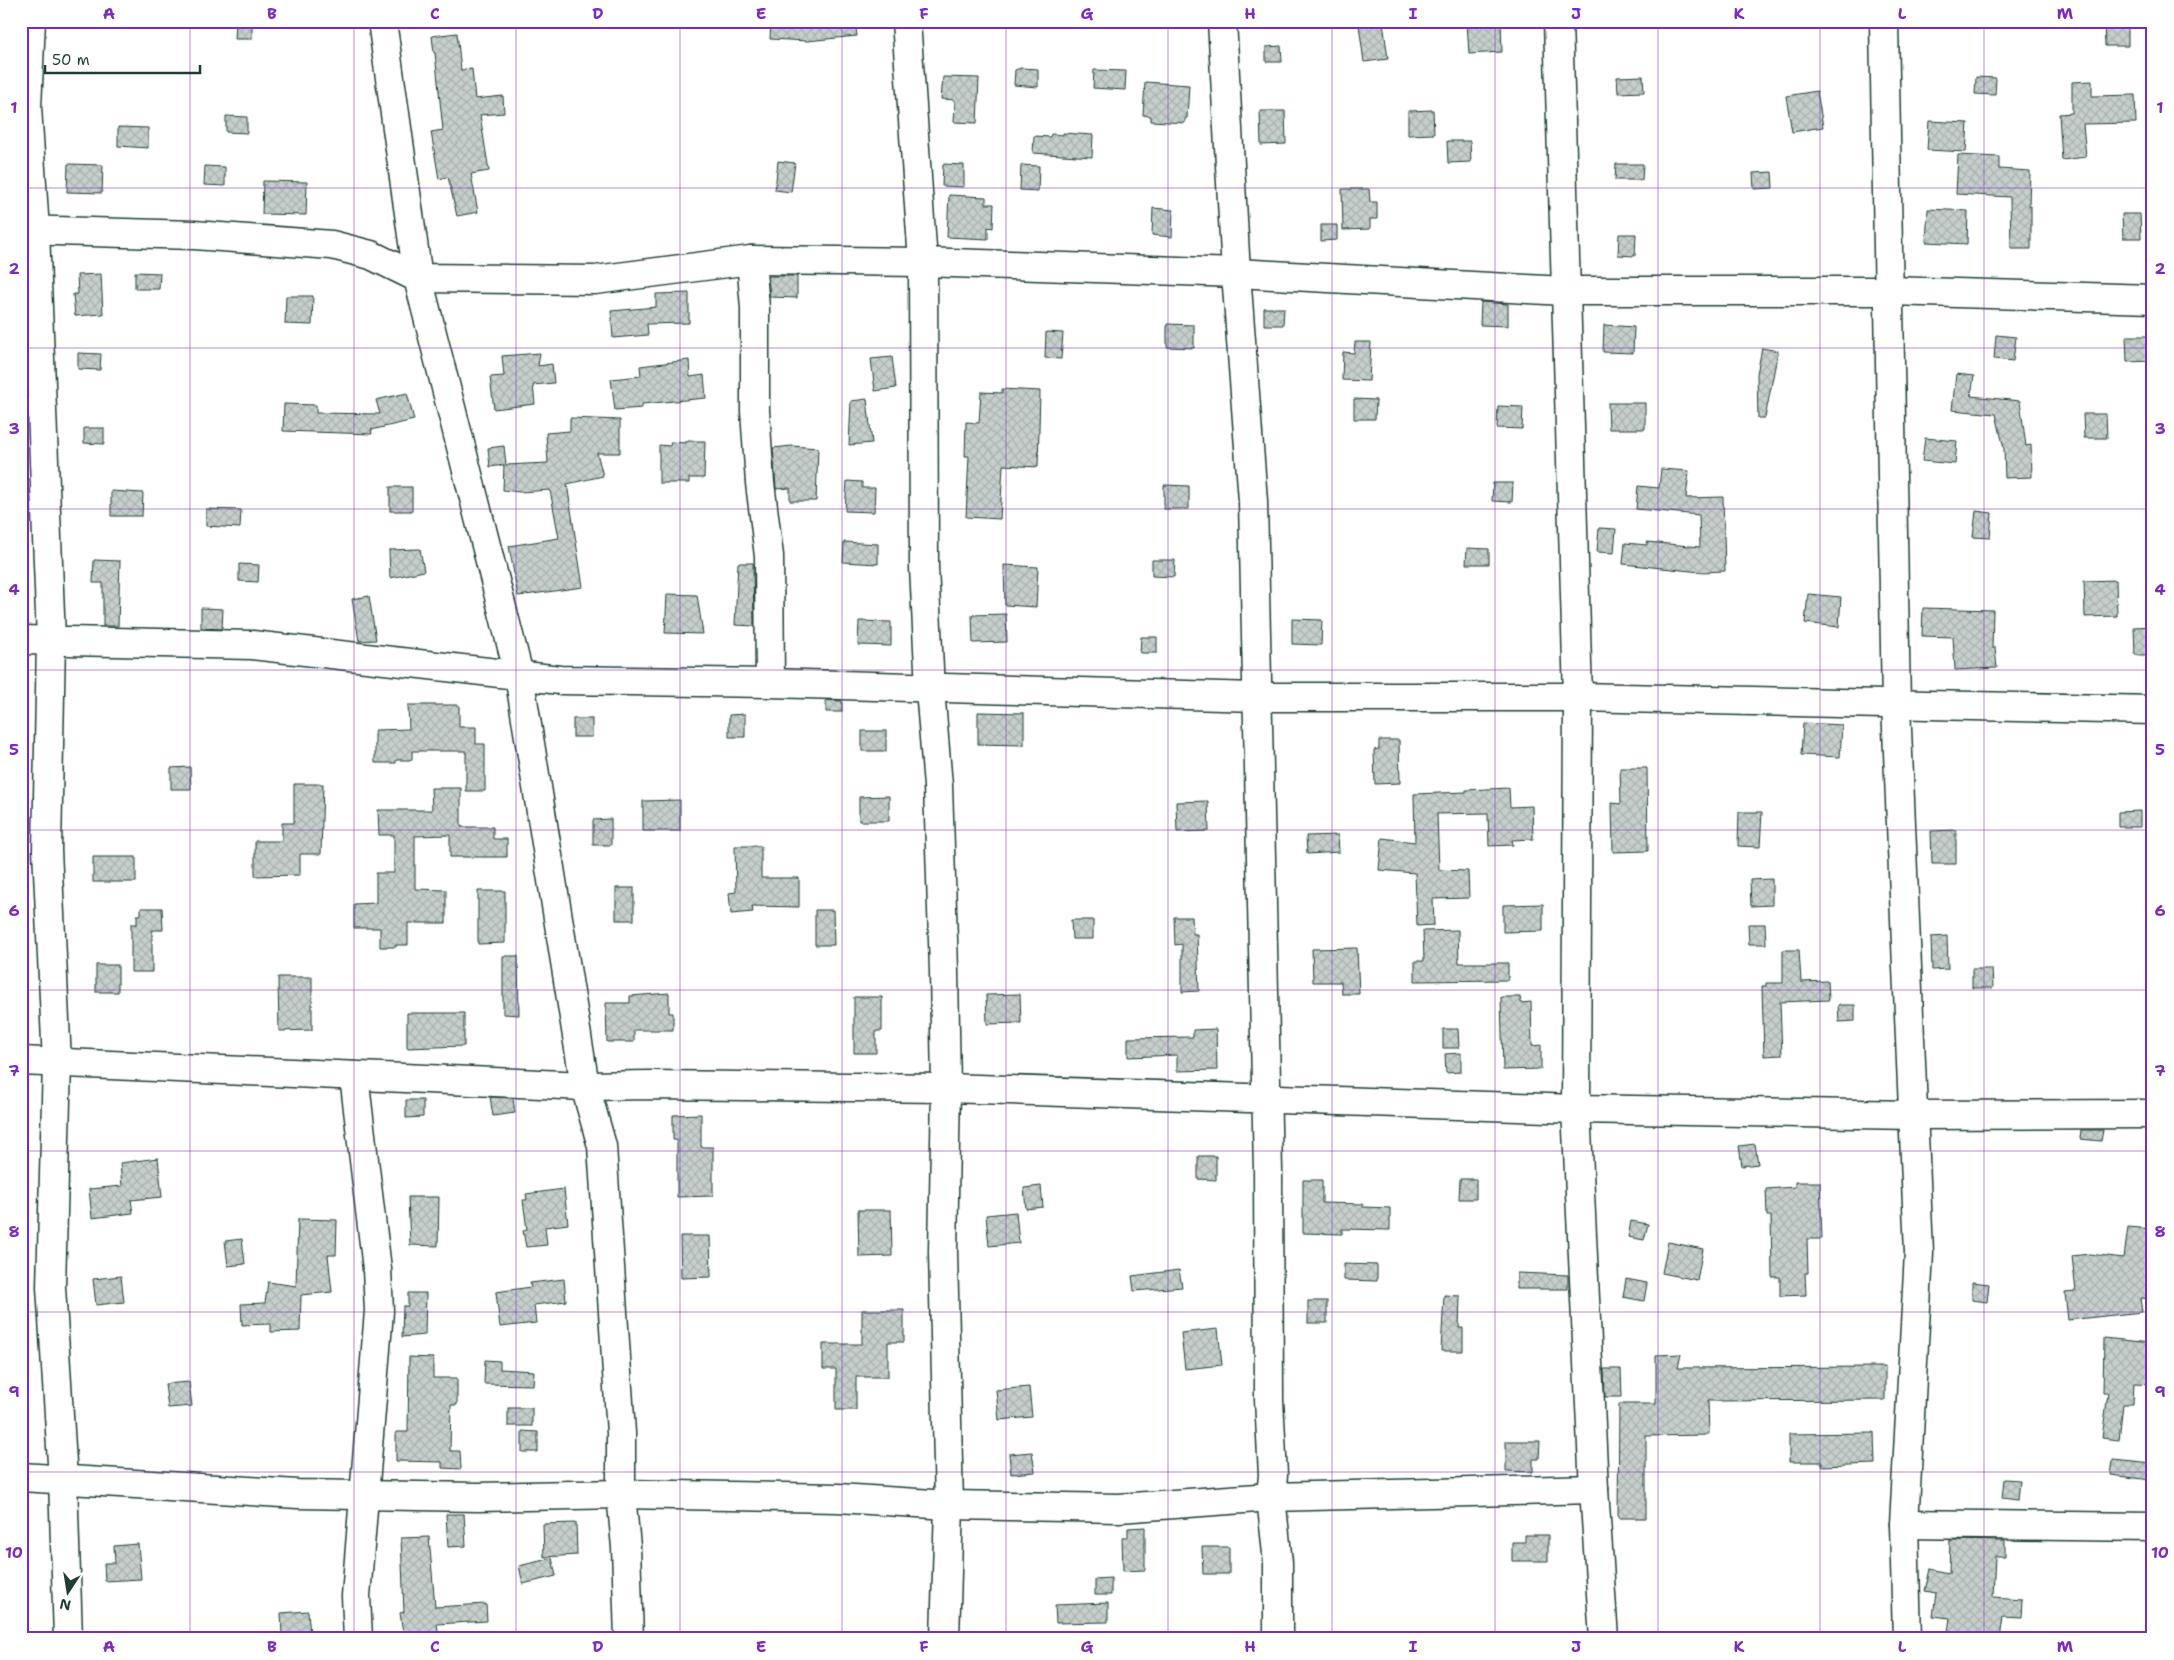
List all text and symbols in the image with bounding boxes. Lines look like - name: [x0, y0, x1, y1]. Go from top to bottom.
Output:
- text: A: [103, 3, 115, 24]
- text: B: [267, 3, 277, 24]
- text: C: [430, 3, 440, 24]
- text: D: [592, 3, 604, 24]
- text: E: [756, 3, 766, 24]
- text: F: [919, 3, 929, 24]
- text: G: [1081, 3, 1094, 24]
- text: H: [1244, 3, 1256, 24]
- text: I: [1409, 3, 1418, 24]
- text: J: [1571, 3, 1581, 24]
- text: K: [1734, 3, 1745, 24]
- text: L: [1898, 3, 1907, 24]
- text: M: [2057, 3, 2074, 24]
- scale bar: [45, 42, 200, 74]
- text: 50 m: [52, 50, 90, 70]
- text: 1: [10, 97, 18, 118]
- text: 1: [2156, 97, 2164, 118]
- text: 2: [8, 258, 20, 279]
- text: 2: [2154, 258, 2166, 279]
- text: 3: [8, 418, 20, 439]
- text: 3: [2154, 418, 2166, 439]
- text: 4: [8, 579, 20, 600]
- text: 4: [2154, 579, 2166, 600]
- text: 5: [9, 739, 19, 760]
- text: 5: [2155, 739, 2165, 760]
- text: 6: [8, 900, 20, 921]
- text: 6: [2154, 900, 2166, 921]
- text: 7: [8, 1060, 20, 1081]
- text: 7: [2154, 1060, 2166, 1081]
- text: 8: [8, 1221, 20, 1242]
- text: 8: [2154, 1221, 2166, 1242]
- text: 9: [8, 1381, 20, 1402]
- text: 9: [2154, 1381, 2166, 1402]
- text: 10: [5, 1542, 23, 1563]
- text: 10: [2151, 1542, 2169, 1563]
- north arrow: [42, 1568, 92, 1618]
- text: N: [58, 1595, 73, 1615]
- text: A: [103, 1636, 115, 1657]
- text: B: [267, 1636, 277, 1657]
- text: C: [430, 1636, 440, 1657]
- text: D: [592, 1636, 604, 1657]
- text: E: [756, 1636, 766, 1657]
- text: F: [919, 1636, 929, 1657]
- text: G: [1081, 1636, 1094, 1657]
- text: H: [1244, 1636, 1256, 1657]
- text: I: [1409, 1636, 1418, 1657]
- text: J: [1571, 1636, 1581, 1657]
- text: K: [1734, 1636, 1745, 1657]
- text: L: [1898, 1636, 1907, 1657]
- text: M: [2057, 1636, 2074, 1657]

